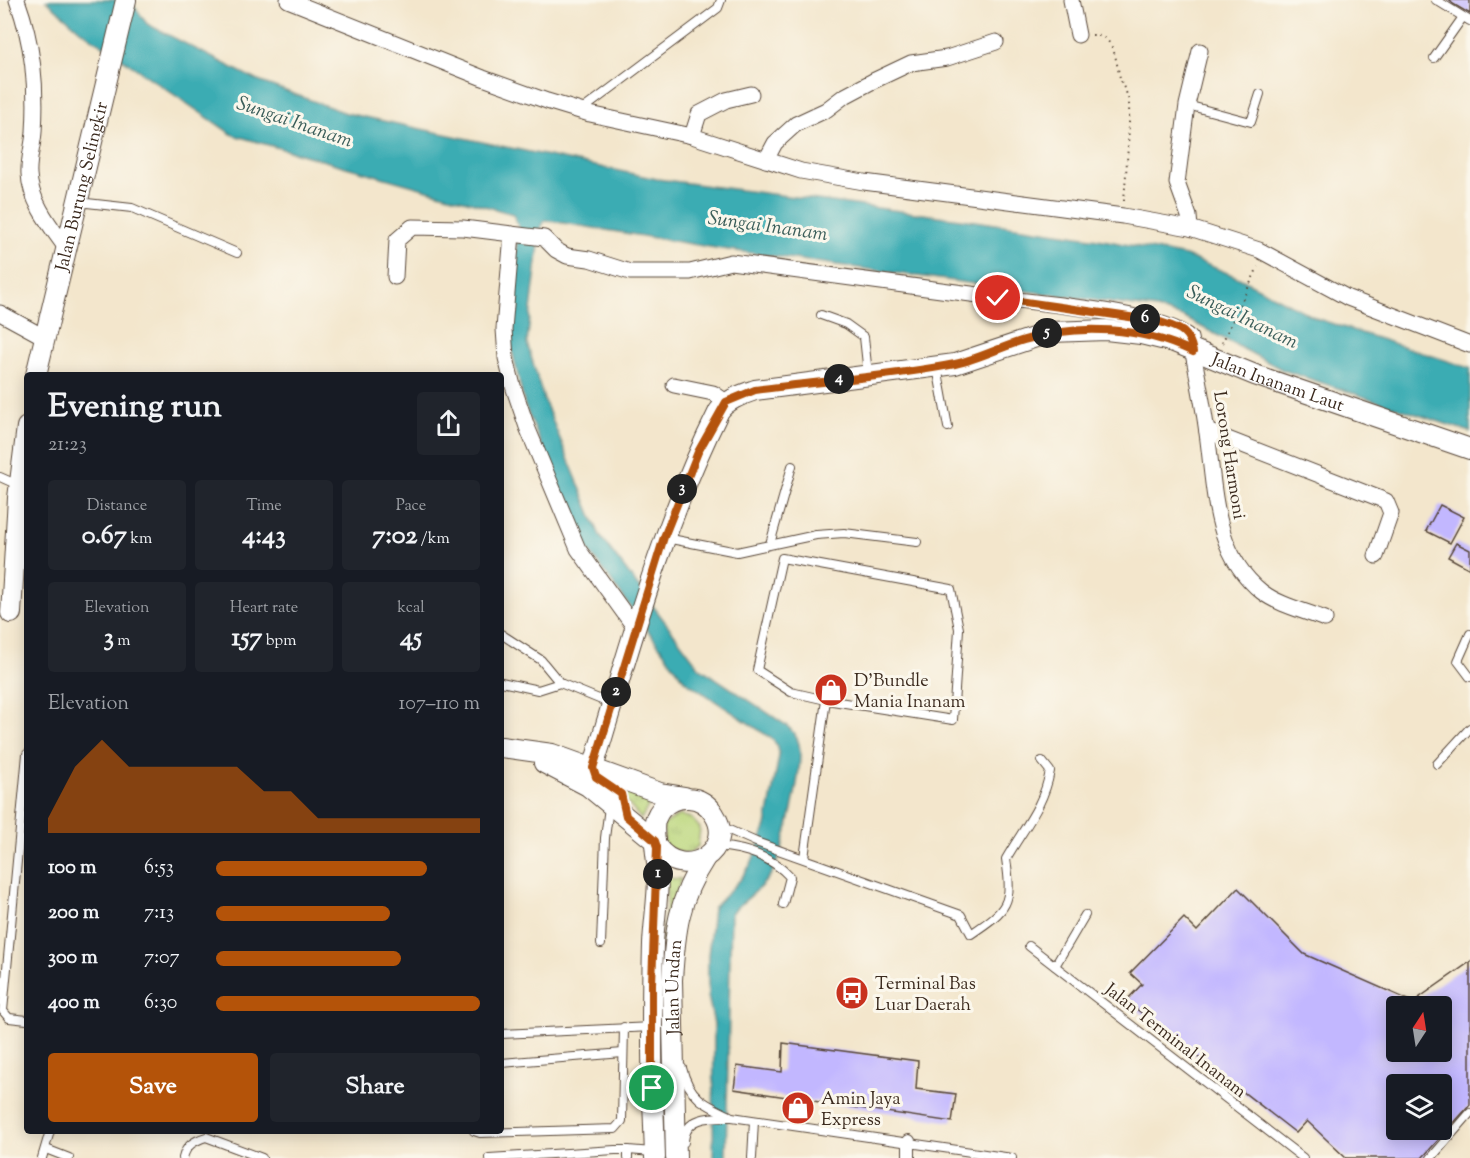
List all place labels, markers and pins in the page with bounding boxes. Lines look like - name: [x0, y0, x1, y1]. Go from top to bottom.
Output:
- pin: [972, 272, 1023, 323]
- pin: 6: [1130, 304, 1160, 334]
- pin: 5: [1032, 318, 1062, 348]
- pin: 4: [824, 364, 854, 394]
- pin: 3: [667, 474, 697, 504]
- place label: D'Bundle Mania Inanam: [854, 669, 965, 716]
- shop icon: D'Bundle Mania Inanam: [813, 672, 849, 708]
- pin: 2: [601, 677, 631, 707]
- pin: 1: [643, 859, 673, 889]
- place label: Terminal Bas Luar Daerah: [875, 972, 976, 1019]
- bus stop icon: Terminal Bas Luar Daerah: [834, 975, 870, 1011]
- pin: [626, 1062, 677, 1113]
- place label: Amin Jaya Express: [821, 1087, 901, 1134]
- shop icon: Amin Jaya Express: [780, 1090, 816, 1126]

